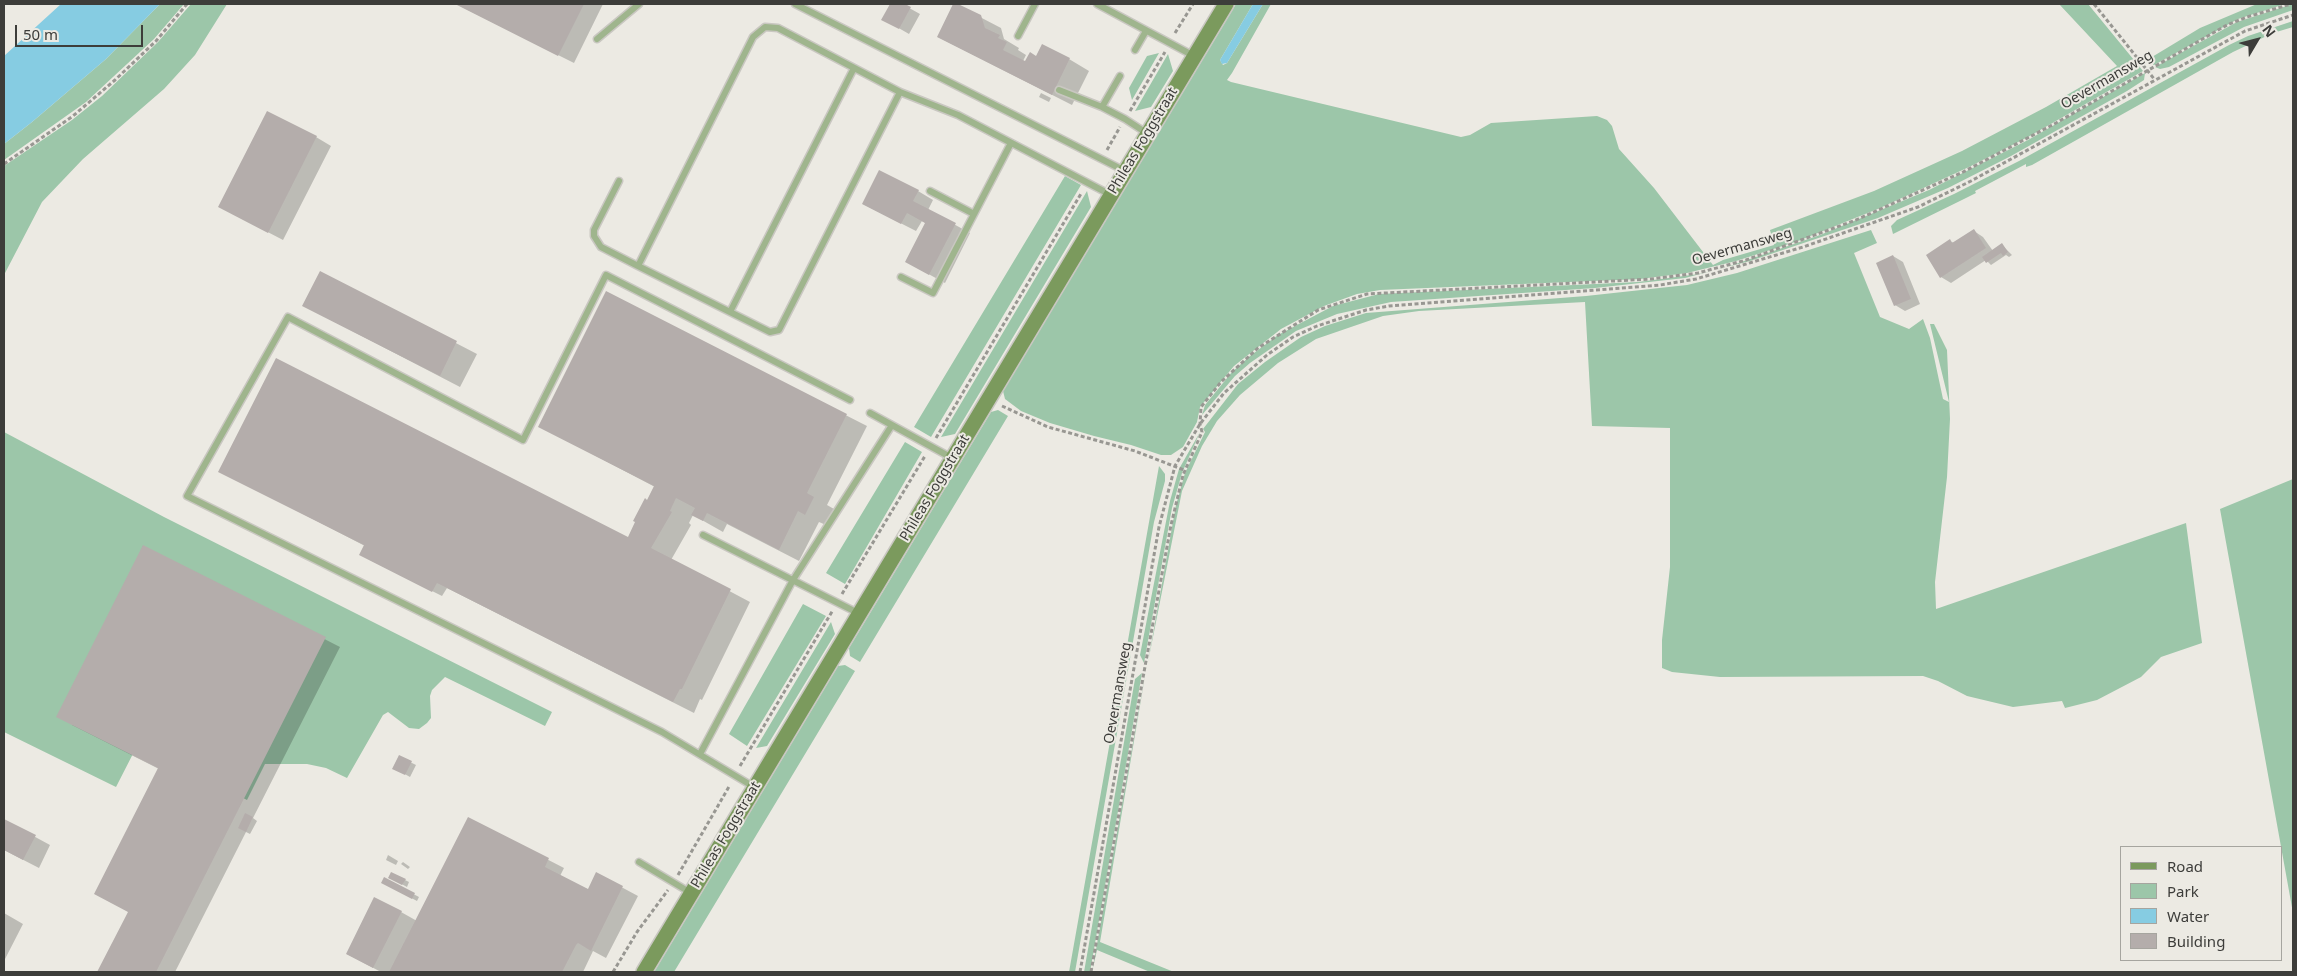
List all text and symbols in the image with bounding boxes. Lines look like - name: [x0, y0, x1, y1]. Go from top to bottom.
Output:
- scale bar: [18, 15, 145, 47]
- north arrow: [2232, 15, 2282, 65]
- text: N: [2258, 20, 2280, 41]
- text: 50 m: [23, 24, 58, 44]
- street label: Oevermansweg: [2058, 47, 2156, 113]
- street label: Phileas Foggstraat: [1105, 85, 1181, 197]
- street label: Oevermansweg: [1690, 225, 1794, 269]
- street label: Phileas Foggstraat: [897, 432, 973, 544]
- street label: Oevermansweg: [1101, 641, 1135, 745]
- street label: Phileas Foggstraat: [688, 779, 764, 891]
- legend: [2120, 846, 2282, 961]
- text: Road: [2167, 856, 2203, 876]
- text: Park: [2167, 881, 2199, 901]
- text: Water: [2167, 906, 2209, 926]
- text: Building: [2167, 931, 2225, 951]

